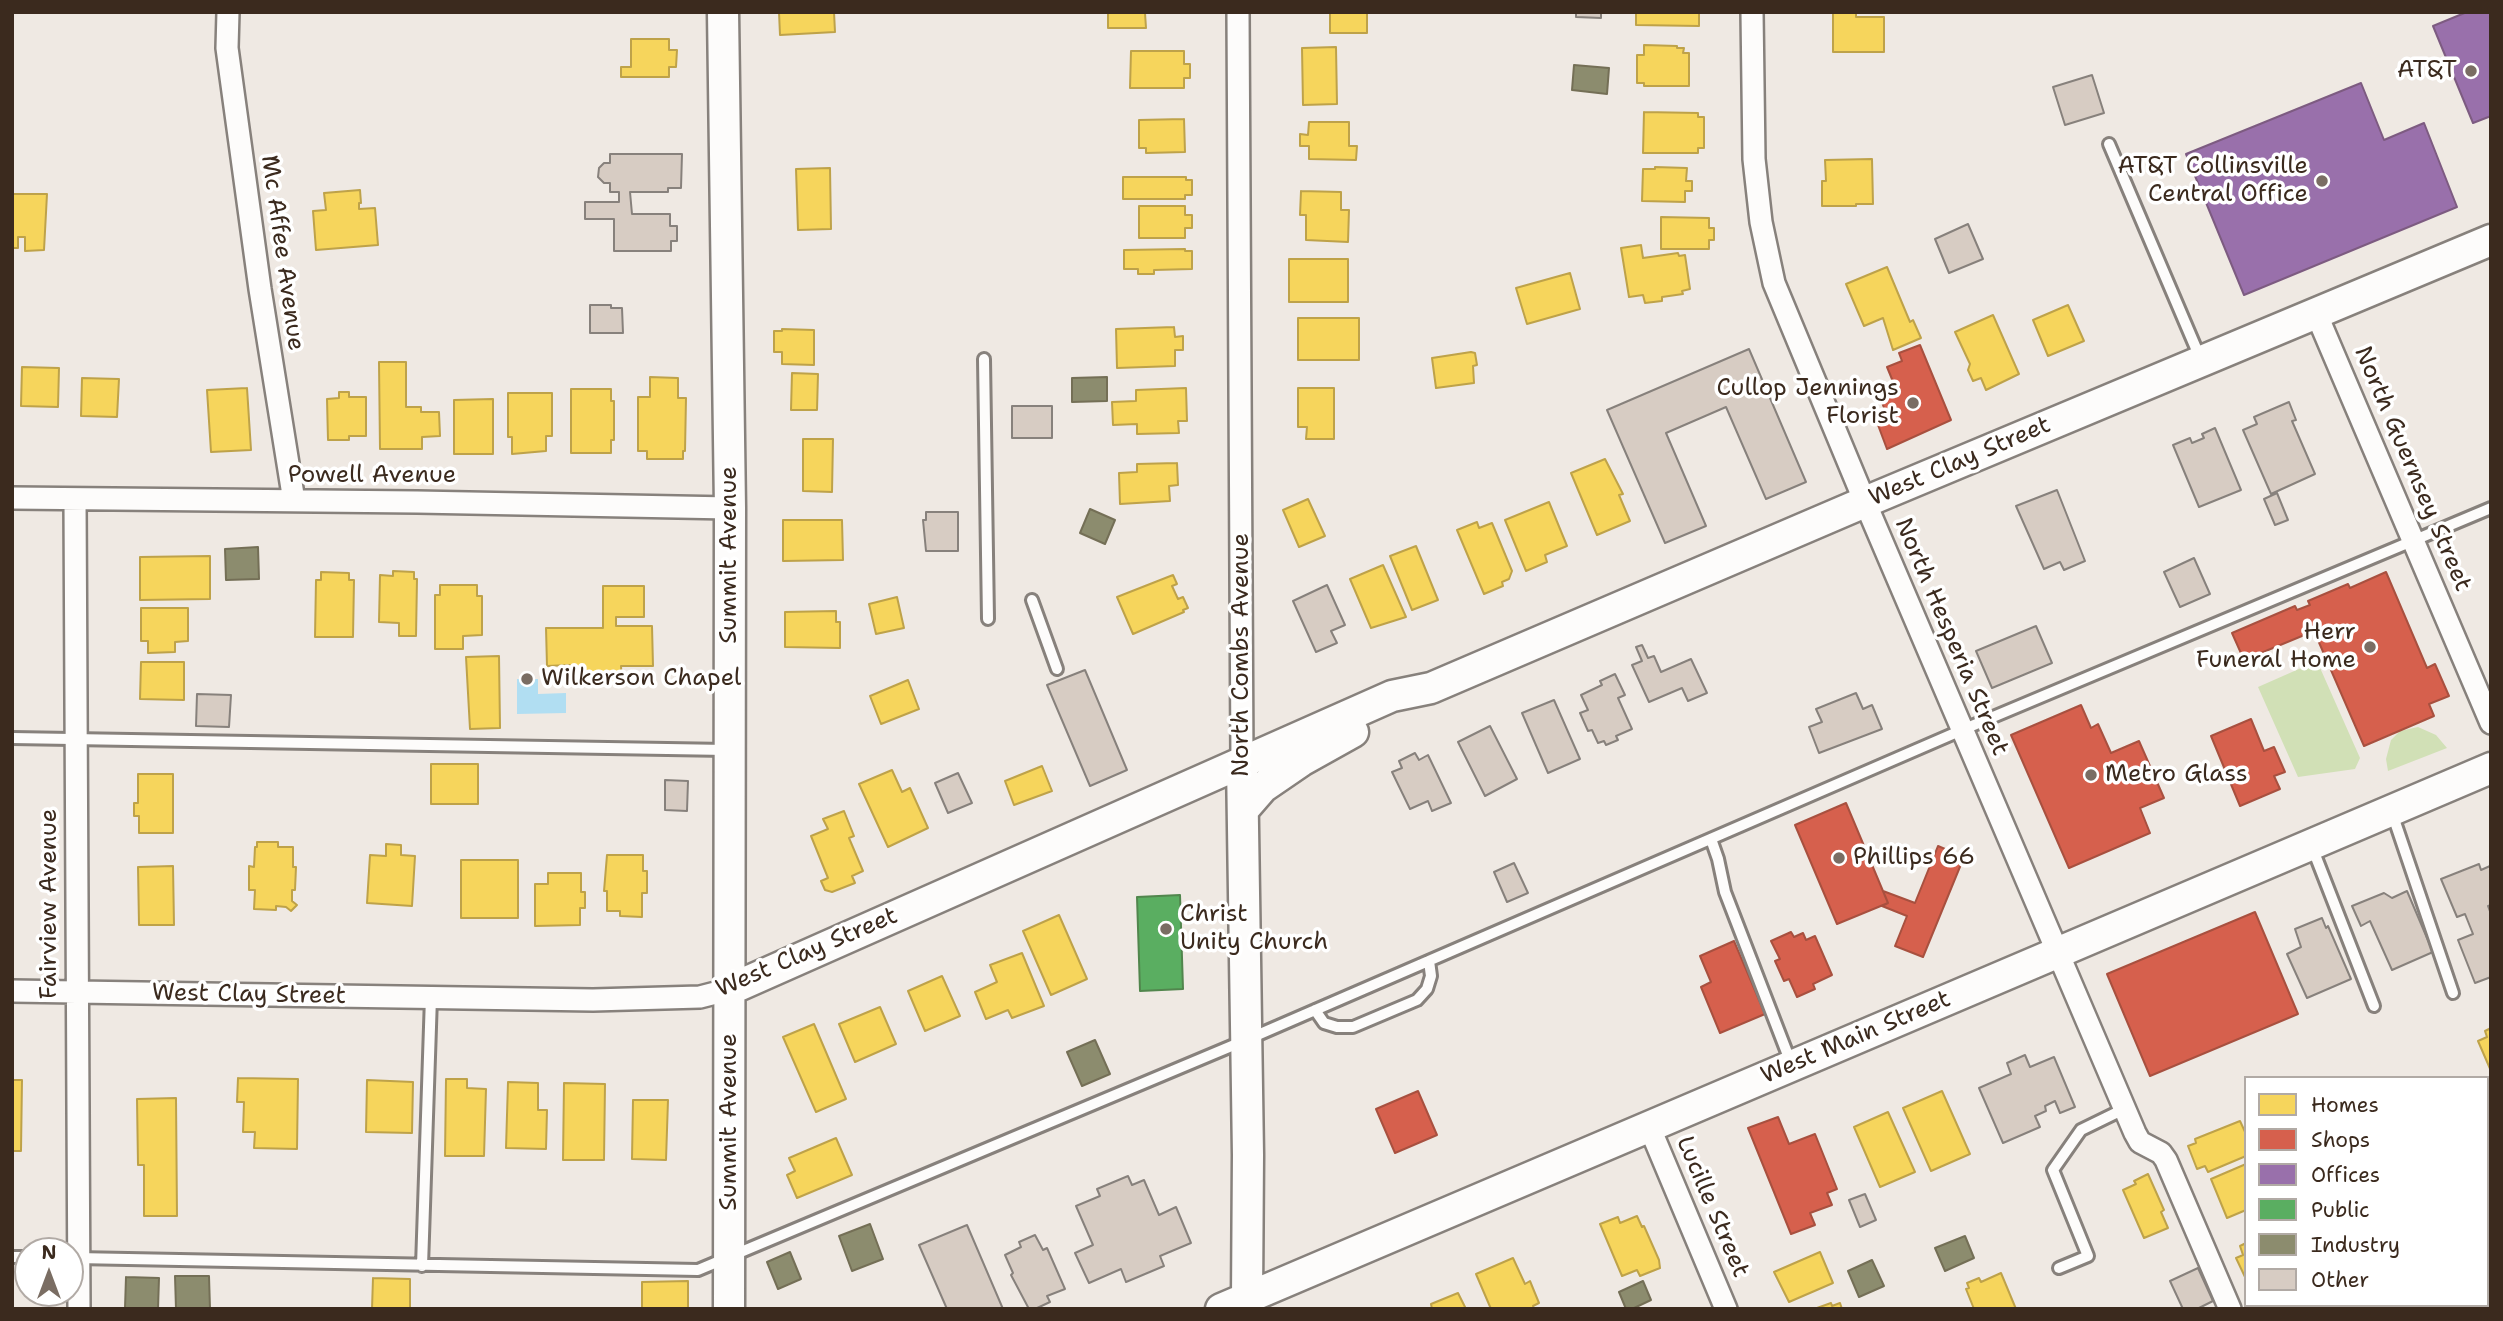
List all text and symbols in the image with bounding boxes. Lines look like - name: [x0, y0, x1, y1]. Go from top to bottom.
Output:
- place label: AT&T: [2397, 57, 2457, 85]
- marker: AT&T: [2463, 63, 2479, 79]
- street label: Mc Affee Avenue: [254, 153, 310, 353]
- place label: AT&T Collinsville Central Office: [2118, 153, 2308, 209]
- marker: AT&T Collinsville Central Office: [2314, 173, 2330, 189]
- street label: North Guernsey Street: [2347, 342, 2477, 596]
- place label: Cullop Jennings Florist: [1717, 375, 1899, 431]
- marker: Cullop Jennings Florist: [1905, 395, 1921, 411]
- street label: West Clay Street: [1865, 411, 2055, 513]
- street label: Powell Avenue: [288, 462, 456, 490]
- street label: Summit Avenue: [716, 466, 744, 644]
- street label: North Hesperia Street: [1888, 514, 2014, 760]
- street label: North Combs Avenue: [1228, 533, 1256, 777]
- place label: Herr Funeral Home: [2196, 619, 2356, 675]
- marker: Herr Funeral Home: [2362, 639, 2378, 655]
- place label: Wilkerson Chapel: [541, 665, 741, 693]
- marker: Wilkerson Chapel: [519, 671, 535, 687]
- place label: Metro Glass: [2105, 761, 2248, 789]
- marker: Metro Glass: [2083, 767, 2099, 783]
- street label: Fairview Avenue: [36, 809, 64, 999]
- place label: Phillips 66: [1853, 844, 1975, 872]
- marker: Phillips 66: [1831, 850, 1847, 866]
- place label: Christ Unity Church: [1180, 901, 1328, 957]
- street label: West Clay Street: [712, 902, 902, 1004]
- marker: Christ Unity Church: [1158, 921, 1174, 937]
- street label: West Clay Street: [152, 979, 346, 1011]
- street label: West Main Street: [1757, 985, 1955, 1091]
- street label: Summit Avenue: [716, 1033, 744, 1211]
- legend: [2244, 1076, 2489, 1307]
- text: Homes: [2311, 1091, 2379, 1119]
- text: Shops: [2311, 1126, 2370, 1154]
- street label: Lucille Street: [1669, 1132, 1755, 1282]
- text: Offices: [2311, 1161, 2380, 1189]
- text: Public: [2311, 1196, 2370, 1224]
- text: Industry: [2311, 1231, 2400, 1259]
- north arrow: [14, 1237, 84, 1307]
- text: N: [41, 1240, 57, 1265]
- text: Other: [2311, 1266, 2369, 1294]

